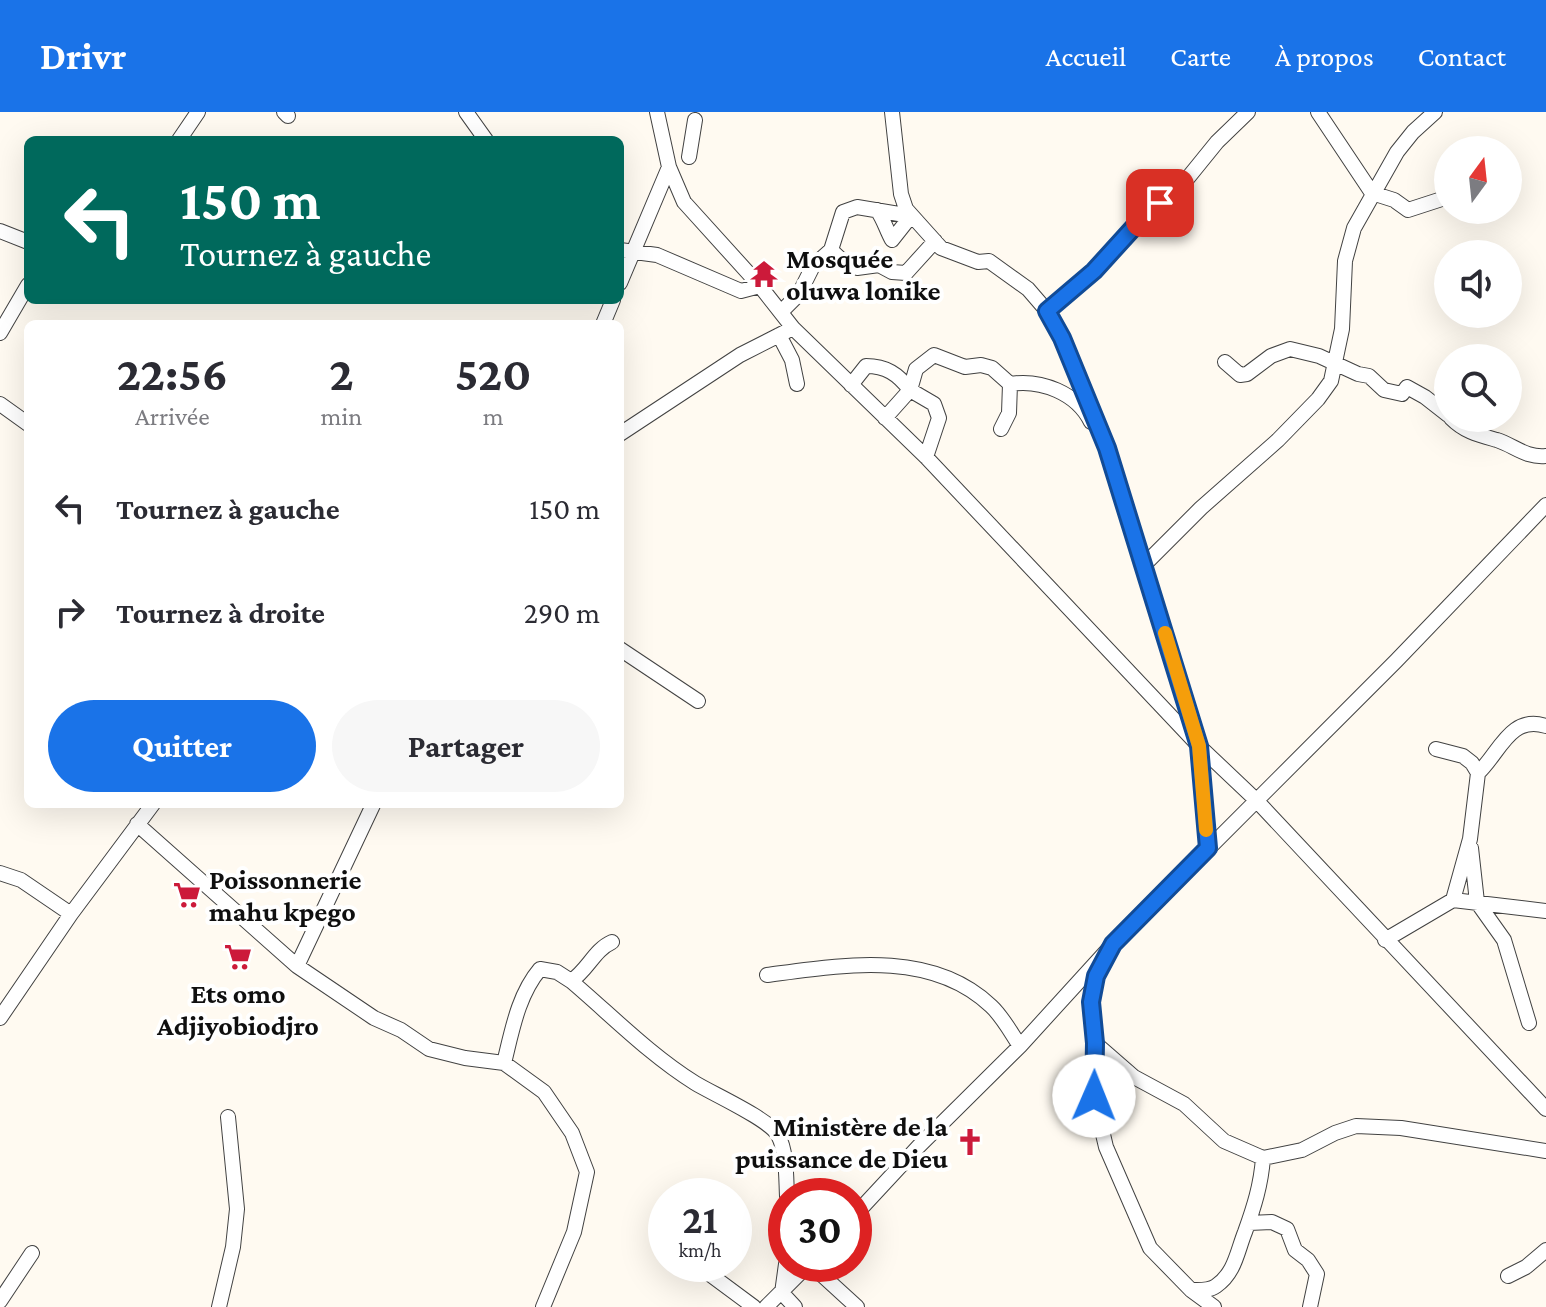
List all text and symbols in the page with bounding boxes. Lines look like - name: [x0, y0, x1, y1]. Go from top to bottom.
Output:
- text: Drivr: [40, 35, 126, 77]
- text: Accueil: [1046, 41, 1126, 72]
- text: Carte: [1170, 41, 1231, 72]
- text: À propos: [1275, 41, 1374, 72]
- text: Contact: [1418, 41, 1506, 72]
- north arrow: [1434, 136, 1522, 224]
- map controls: [1434, 136, 1522, 432]
- icon: left: [48, 168, 152, 272]
- text: 150 m: [180, 169, 321, 231]
- pin: [1126, 169, 1194, 237]
- icon: arrive: [1138, 181, 1182, 225]
- text: Tournez à gauche: [180, 234, 431, 274]
- button: sound: [1434, 240, 1522, 328]
- place label: Mosquée oluwa lonike: [786, 243, 940, 306]
- temple icon: Mosquée oluwa lonike: [749, 259, 779, 289]
- button: search: [1434, 344, 1522, 432]
- text: 22:56: [117, 347, 228, 400]
- text: 2: [329, 347, 354, 400]
- text: 520: [455, 347, 531, 400]
- text: Arrivée: [135, 402, 210, 431]
- text: min: [321, 402, 362, 431]
- text: m: [483, 402, 504, 431]
- icon: left: [48, 486, 92, 530]
- text: Tournez à gauche: [116, 492, 340, 525]
- text: 150 m: [529, 492, 600, 525]
- icon: right: [48, 590, 92, 634]
- text: Tournez à droite: [116, 596, 325, 629]
- text: 290 m: [524, 596, 600, 629]
- button: Quitter: [48, 700, 316, 792]
- button: Partager: [332, 700, 600, 792]
- place label: Poissonnerie mahu kpego: [209, 864, 362, 927]
- supermarket icon: Poissonnerie mahu kpego: [172, 880, 202, 910]
- supermarket icon: Ets omo Adjiyobiodjro: [223, 942, 253, 972]
- place label: Ets omo Adjiyobiodjro: [156, 978, 319, 1041]
- position arrow: [1052, 1054, 1136, 1138]
- place label: Ministère de la puissance de Dieu: [735, 1111, 948, 1174]
- church icon: Ministère de la puissance de Dieu: [955, 1127, 985, 1157]
- speed limit sign: 30: [768, 1178, 872, 1282]
- text: 21: [682, 1197, 718, 1242]
- text: km/h: [678, 1239, 722, 1261]

